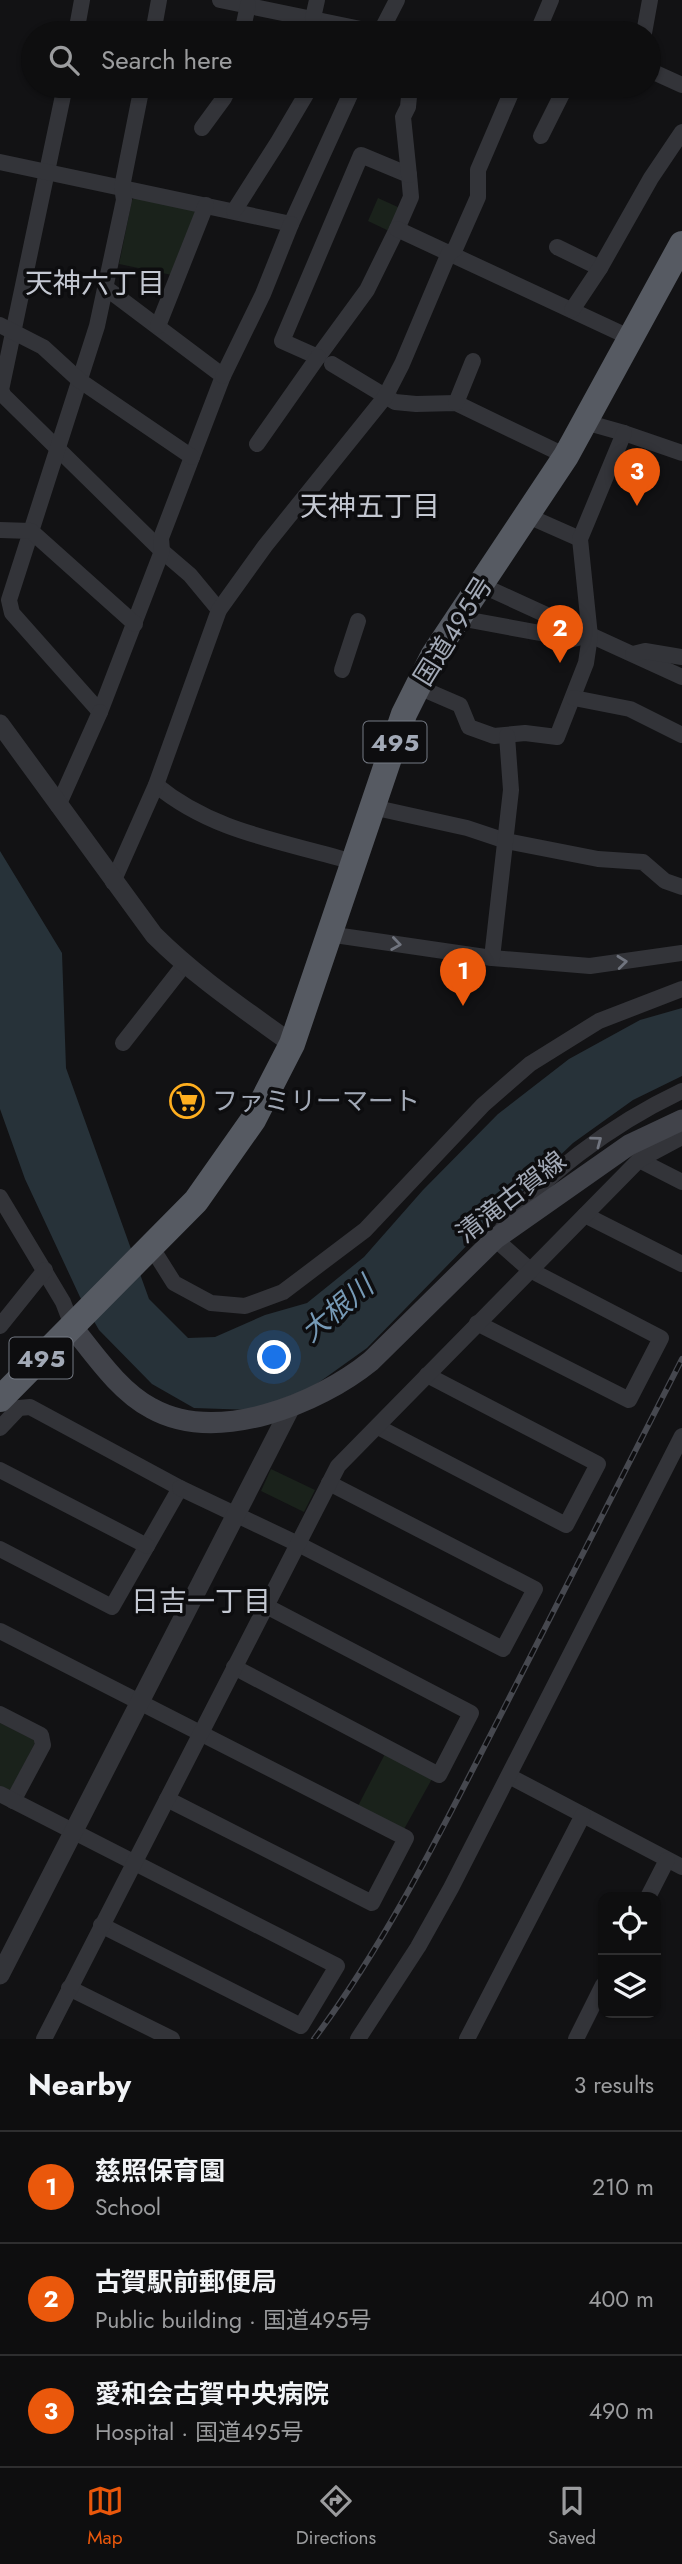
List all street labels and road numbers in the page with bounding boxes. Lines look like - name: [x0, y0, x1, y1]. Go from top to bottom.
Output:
- street label: 国道495号: [404, 569, 502, 693]
- road number: 495: [364, 722, 426, 762]
- street label: 清滝古賀線: [448, 1142, 574, 1252]
- road number: 495: [9, 1338, 72, 1378]

